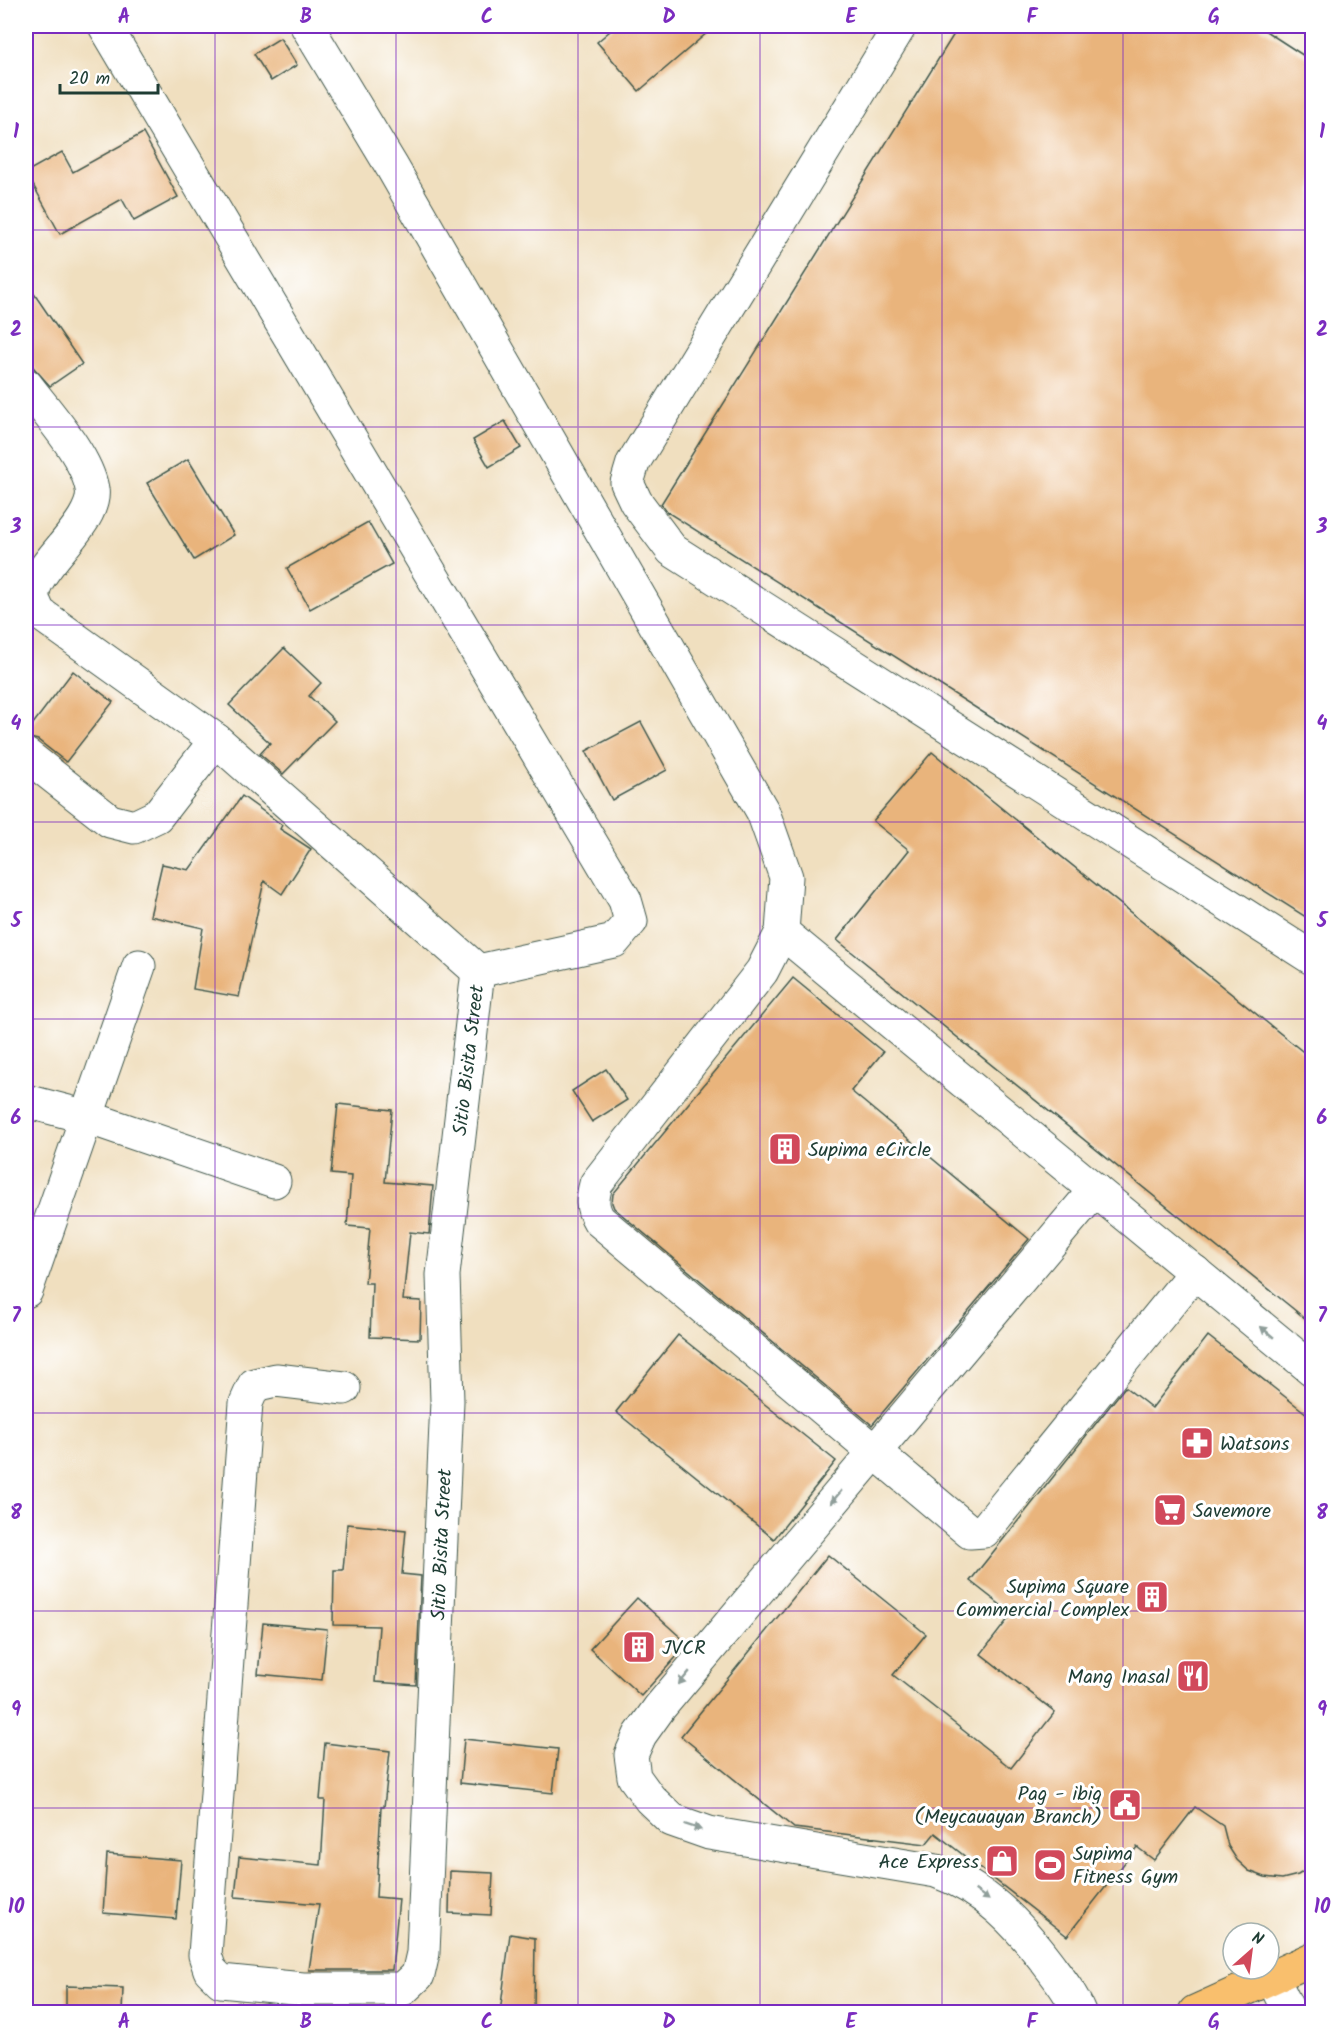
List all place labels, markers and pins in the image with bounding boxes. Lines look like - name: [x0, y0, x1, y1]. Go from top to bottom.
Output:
- building icon: Supima eCircle: [767, 1131, 803, 1167]
- place label: Supima eCircle: [808, 1135, 931, 1167]
- pharmacy icon: Watsons: [1179, 1425, 1215, 1461]
- place label: Watsons: [1220, 1429, 1290, 1461]
- supermarket icon: Savemore: [1152, 1492, 1188, 1528]
- place label: Savemore: [1193, 1496, 1271, 1528]
- place label: Supima Square Commercial Complex: [956, 1572, 1129, 1627]
- building icon: Supima Square Commercial Complex: [1134, 1579, 1170, 1615]
- building icon: JVCR: [621, 1629, 657, 1665]
- place label: JVCR: [662, 1633, 706, 1665]
- restaurant icon: Mang Inasal: [1175, 1658, 1211, 1694]
- place label: Mang Inasal: [1068, 1662, 1170, 1694]
- place label: Pag - ibig (Meycauayan Branch): [914, 1779, 1102, 1834]
- public building icon: Pag - ibig (Meycauayan Branch): [1107, 1787, 1143, 1823]
- place label: Supima Fitness Gym: [1073, 1839, 1178, 1894]
- shop icon: Ace Express: [984, 1843, 1020, 1879]
- place label: Ace Express: [878, 1847, 979, 1879]
- sports icon: Supima Fitness Gym: [1032, 1847, 1068, 1883]

